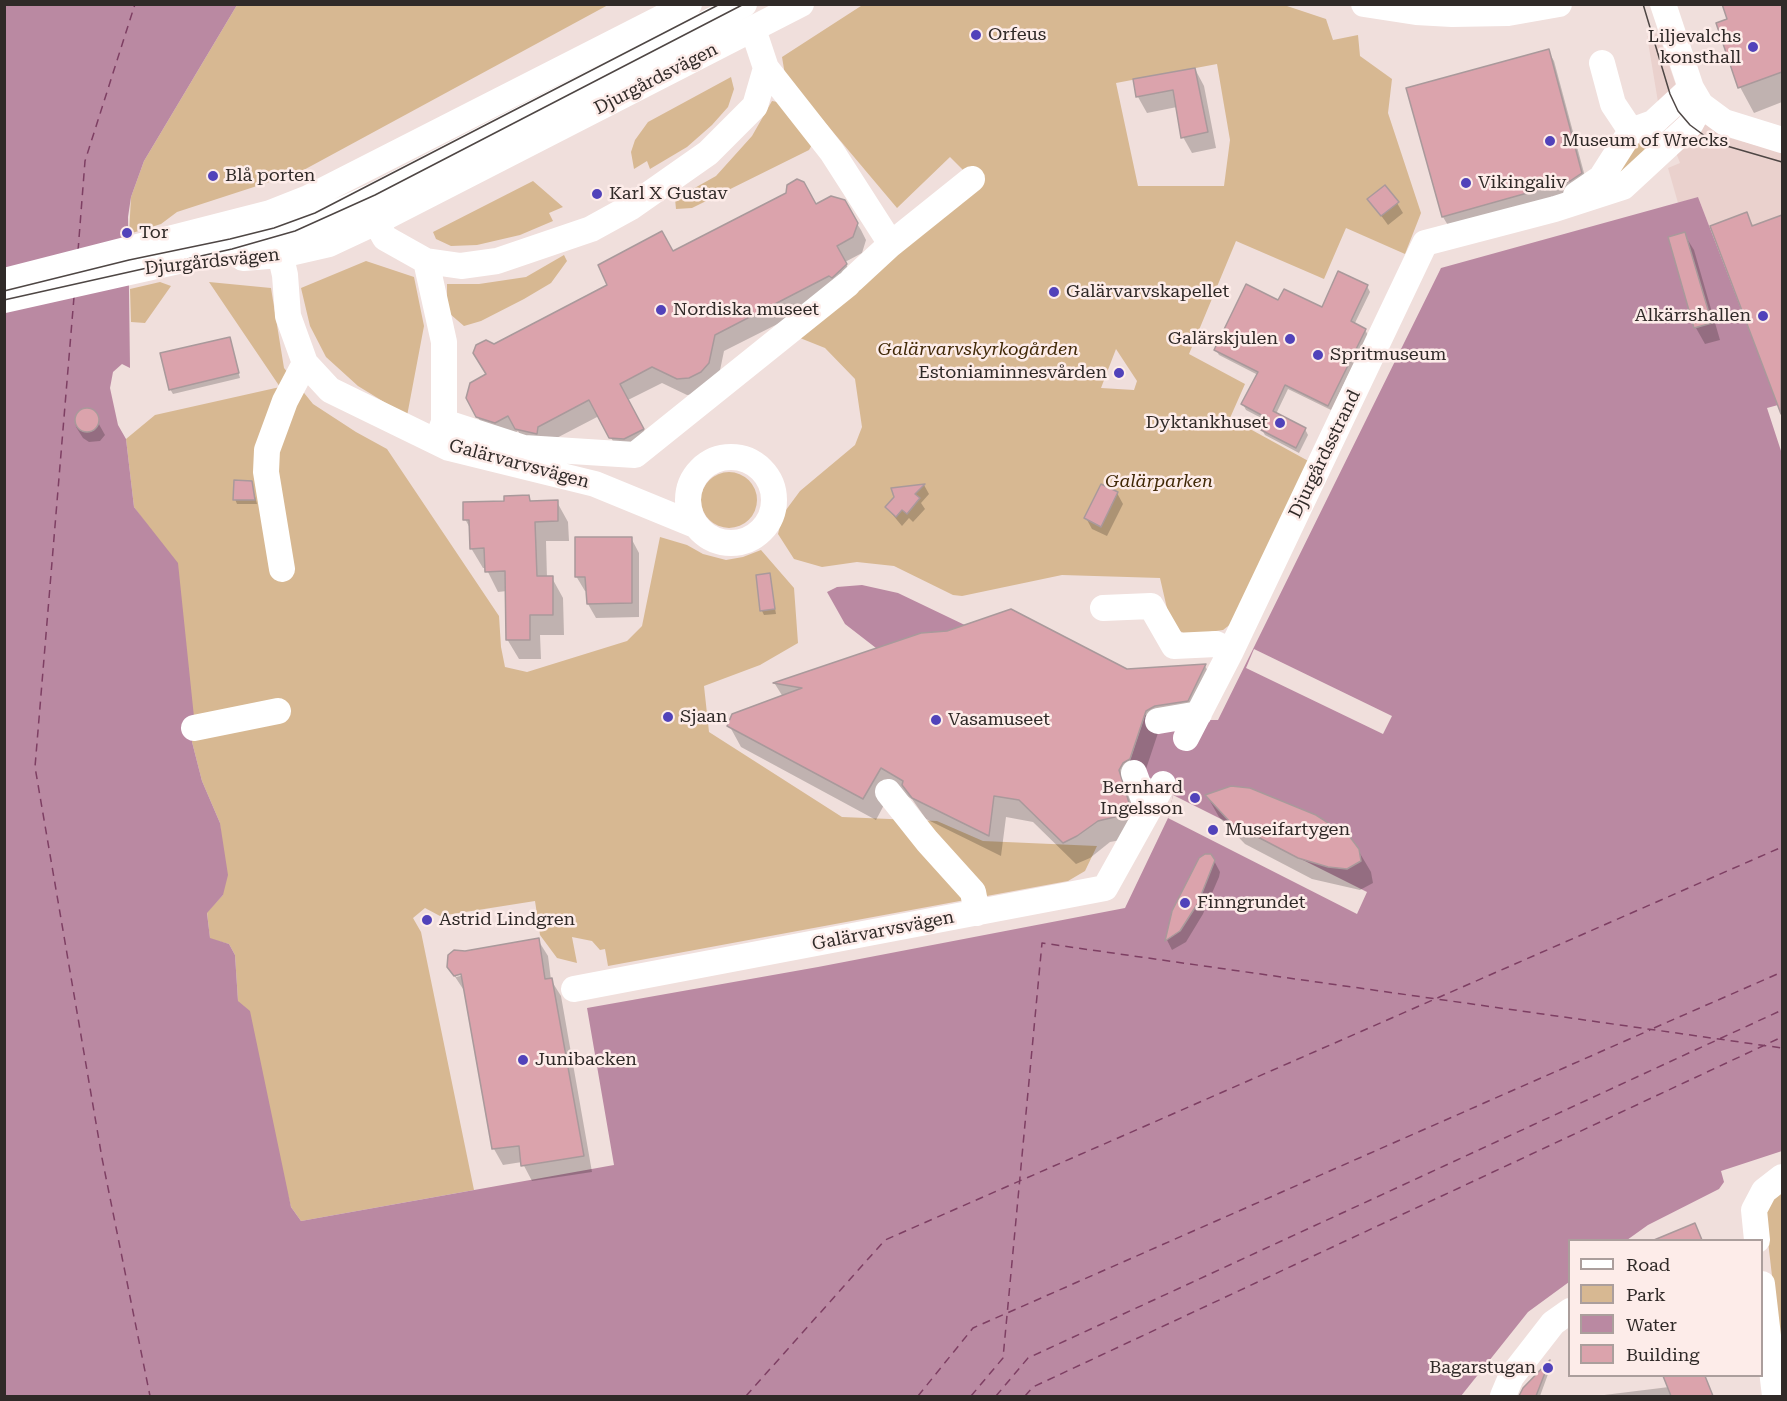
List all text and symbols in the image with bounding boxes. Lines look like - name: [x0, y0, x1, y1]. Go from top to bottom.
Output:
- place label: Orfeus: [988, 24, 1046, 46]
- place label: Liljevalchs konsthall: [1648, 26, 1741, 68]
- marker: Orfeus: [969, 28, 983, 42]
- street label: Djurgårdsvägen: [591, 39, 721, 119]
- marker: Liljevalchs konsthall: [1746, 40, 1760, 54]
- place label: Museum of Wrecks: [1562, 130, 1728, 152]
- marker: Museum of Wrecks: [1543, 134, 1557, 148]
- place label: Blå porten: [225, 165, 315, 187]
- marker: Blå porten: [206, 169, 220, 183]
- place label: Vikingaliv: [1478, 172, 1567, 194]
- marker: Vikingaliv: [1459, 176, 1473, 190]
- place label: Karl X Gustav: [609, 183, 728, 205]
- marker: Karl X Gustav: [590, 187, 604, 201]
- place label: Tor: [139, 222, 168, 244]
- marker: Tor: [120, 226, 134, 240]
- street label: Djurgårdsvägen: [143, 244, 281, 280]
- place label: Galärvarvskapellet: [1066, 281, 1229, 303]
- marker: Galärvarvskapellet: [1047, 285, 1061, 299]
- place label: Nordiska museet: [673, 299, 819, 321]
- marker: Nordiska museet: [654, 303, 668, 317]
- place label: Alkärrshallen: [1635, 305, 1751, 327]
- marker: Alkärrshallen: [1756, 309, 1770, 323]
- place label: Galärskjulen: [1168, 328, 1278, 350]
- marker: Galärskjulen: [1283, 332, 1297, 346]
- park label: Galärvarvskyrkogården: [878, 339, 1078, 361]
- place label: Spritmuseum: [1330, 344, 1446, 366]
- marker: Spritmuseum: [1311, 348, 1325, 362]
- place label: Estoniaminnesvården: [918, 362, 1107, 384]
- marker: Estoniaminnesvården: [1112, 366, 1126, 380]
- street label: Djurgårdsstrand: [1285, 386, 1365, 522]
- place label: Dyktankhuset: [1146, 412, 1268, 434]
- marker: Dyktankhuset: [1273, 416, 1287, 430]
- street label: Galärvarvsvägen: [446, 435, 592, 493]
- park label: Galärparken: [1105, 471, 1213, 493]
- place label: Sjaan: [680, 706, 727, 728]
- place label: Vasamuseet: [948, 709, 1050, 731]
- marker: Sjaan: [661, 710, 675, 724]
- marker: Vasamuseet: [929, 713, 943, 727]
- place label: Bernhard Ingelsson: [1100, 777, 1183, 820]
- marker: Bernhard Ingelsson: [1188, 791, 1202, 805]
- place label: Museifartygen: [1225, 819, 1350, 841]
- marker: Museifartygen: [1206, 823, 1220, 837]
- place label: Finngrundet: [1197, 892, 1305, 914]
- marker: Finngrundet: [1178, 896, 1192, 910]
- street label: Galärvarvsvägen: [810, 907, 956, 955]
- place label: Astrid Lindgren: [439, 909, 575, 931]
- marker: Astrid Lindgren: [420, 913, 434, 927]
- place label: Junibacken: [535, 1049, 637, 1071]
- marker: Junibacken: [516, 1053, 530, 1067]
- legend: [1568, 1239, 1763, 1377]
- text: Road: [1626, 1254, 1670, 1275]
- text: Park: [1626, 1284, 1666, 1305]
- text: Water: [1626, 1314, 1677, 1335]
- text: Building: [1626, 1344, 1700, 1365]
- place label: Bagarstugan: [1429, 1357, 1536, 1379]
- marker: Bagarstugan: [1541, 1361, 1555, 1375]

